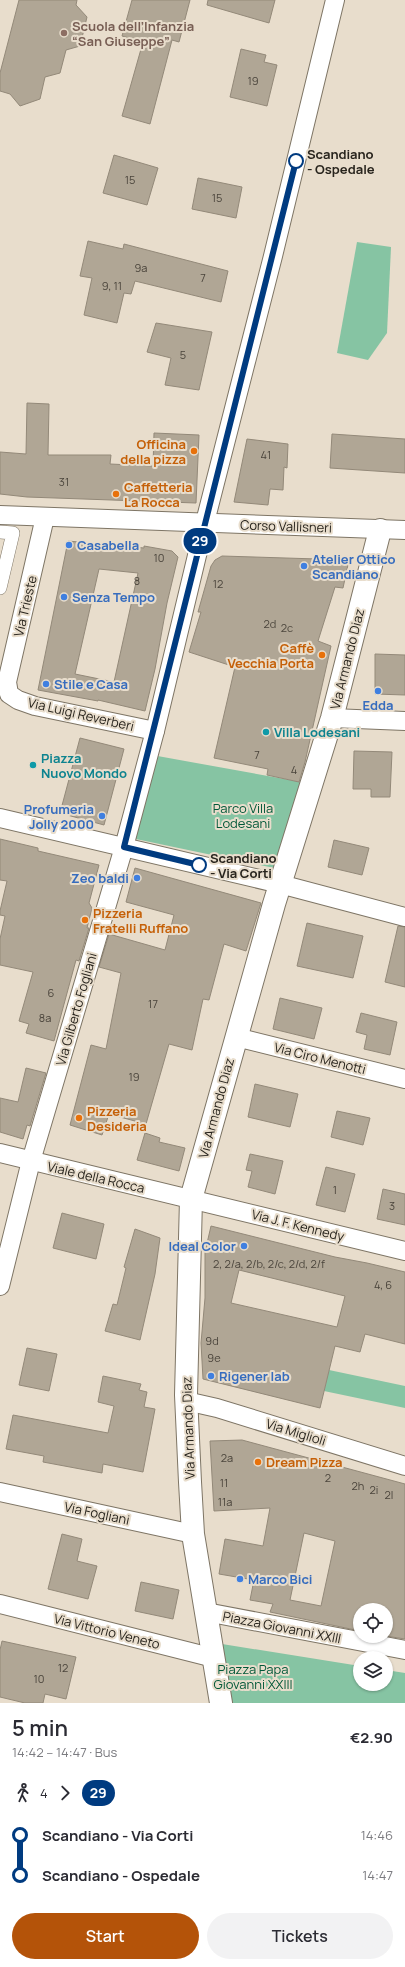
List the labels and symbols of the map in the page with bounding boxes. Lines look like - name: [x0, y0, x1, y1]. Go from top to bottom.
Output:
- place label: Scuola dell’Infanzia “San Giuseppe”: [72, 17, 194, 50]
- marker: Scuola dell’Infanzia “San Giuseppe”: [59, 28, 69, 38]
- house number: 19: [247, 73, 259, 88]
- place label: Scandiano - Ospedale: [307, 145, 375, 178]
- marker: Scandiano - Ospedale: [288, 153, 304, 169]
- house number: 15: [125, 172, 135, 187]
- house number: 15: [212, 190, 222, 205]
- house number: 9a: [135, 260, 147, 275]
- house number: 7: [200, 270, 206, 285]
- house number: 9, 11: [102, 278, 122, 293]
- house number: 5: [180, 347, 186, 362]
- place label: Officina della pizza: [120, 435, 186, 468]
- marker: Officina della pizza: [189, 446, 199, 456]
- house number: 41: [261, 447, 271, 462]
- house number: 31: [59, 474, 69, 489]
- place label: Caffetteria La Rocca: [124, 478, 193, 511]
- marker: Caffetteria La Rocca: [111, 489, 121, 499]
- street label: Corso Vallisneri: [240, 515, 332, 537]
- line badge: 29: [182, 528, 218, 554]
- place label: Casabella: [77, 536, 139, 554]
- marker: Casabella: [64, 540, 74, 550]
- house number: 10: [153, 550, 165, 565]
- place label: Atelier Ottico Scandiano: [312, 550, 396, 583]
- marker: Atelier Ottico Scandiano: [299, 561, 309, 571]
- street label: Via Trieste: [9, 573, 41, 638]
- house number: 8: [134, 573, 140, 588]
- house number: 12: [213, 576, 223, 591]
- place label: Senza Tempo: [72, 588, 155, 606]
- marker: Senza Tempo: [59, 592, 69, 602]
- street label: Via Armando Diaz: [326, 607, 368, 711]
- house number: 2d: [264, 616, 276, 631]
- house number: 2c: [281, 620, 293, 635]
- place label: Caffè Vecchia Porta: [227, 639, 314, 672]
- marker: Caffè Vecchia Porta: [317, 650, 327, 660]
- place label: Stile e Casa: [54, 675, 128, 693]
- marker: Stile e Casa: [41, 679, 51, 689]
- marker: Edda: [373, 686, 383, 696]
- street label: Via Luigi Reverberi: [26, 693, 136, 735]
- place label: Edda: [362, 696, 394, 714]
- place label: Villa Lodesani: [274, 723, 360, 741]
- marker: Villa Lodesani: [261, 727, 271, 737]
- house number: 7: [254, 747, 260, 762]
- place label: Piazza Nuovo Mondo: [41, 749, 127, 782]
- marker: Piazza Nuovo Mondo: [28, 760, 38, 770]
- house number: 4: [291, 762, 297, 777]
- park label: Parco Villa Lodesani: [213, 799, 273, 832]
- place label: Profumeria Jolly 2000: [24, 800, 94, 833]
- marker: Profumeria Jolly 2000: [97, 811, 107, 821]
- place label: Scandiano - Via Corti: [210, 849, 277, 882]
- marker: Scandiano - Via Corti: [191, 857, 207, 873]
- place label: Zeo baldi: [71, 869, 129, 887]
- marker: Zeo baldi: [132, 873, 142, 883]
- place label: Pizzeria Fratelli Ruffano: [93, 904, 188, 937]
- marker: Pizzeria Fratelli Ruffano: [80, 915, 90, 925]
- street label: Via Gilberto Fogliani: [51, 950, 101, 1068]
- house number: 6: [48, 985, 55, 1000]
- house number: 17: [148, 996, 158, 1011]
- house number: 8a: [39, 1010, 51, 1025]
- street label: Via Ciro Menotti: [272, 1038, 368, 1078]
- street label: Via Armando Diaz: [194, 1056, 238, 1160]
- house number: 19: [128, 1069, 140, 1084]
- place label: Pizzeria Desideria: [87, 1102, 147, 1135]
- marker: Pizzeria Desideria: [74, 1113, 84, 1123]
- street label: Viale della Rocca: [45, 1157, 147, 1197]
- house number: 1: [333, 1182, 337, 1197]
- house number: 3: [389, 1198, 395, 1213]
- street label: Via J. F. Kennedy: [250, 1205, 346, 1245]
- place label: Ideal Color: [168, 1237, 236, 1255]
- marker: Ideal Color: [239, 1241, 249, 1251]
- house number: 2, 2/a, 2/b, 2/c, 2/d, 2/f: [213, 1256, 325, 1271]
- house number: 4, 6: [374, 1277, 392, 1292]
- house number: 9d: [205, 1333, 219, 1348]
- house number: 9e: [207, 1350, 221, 1365]
- place label: Rigener lab: [219, 1367, 290, 1385]
- marker: Rigener lab: [206, 1371, 216, 1381]
- street label: Via Armando Diaz: [177, 1376, 199, 1480]
- street label: Via Miglioli: [264, 1414, 328, 1450]
- house number: 2a: [221, 1450, 233, 1465]
- place label: Dream Pizza: [266, 1453, 343, 1471]
- marker: Dream Pizza: [253, 1457, 263, 1467]
- house number: 2: [325, 1470, 331, 1485]
- house number: 11: [220, 1475, 228, 1490]
- house number: 2h: [352, 1478, 364, 1493]
- house number: 2i: [370, 1482, 378, 1497]
- house number: 2l: [385, 1487, 393, 1502]
- house number: 11a: [218, 1494, 232, 1509]
- street label: Via Fogliani: [63, 1497, 131, 1529]
- place label: Marco Bici: [248, 1570, 312, 1588]
- marker: Marco Bici: [235, 1574, 245, 1584]
- street label: Piazza Giovanni XXIII: [221, 1607, 343, 1647]
- street label: Via Vittorio Veneto: [52, 1609, 162, 1653]
- house number: 12: [58, 1660, 68, 1675]
- park label: Piazza Papa Giovanni XXIII: [213, 1660, 293, 1693]
- house number: 10: [33, 1671, 45, 1686]

